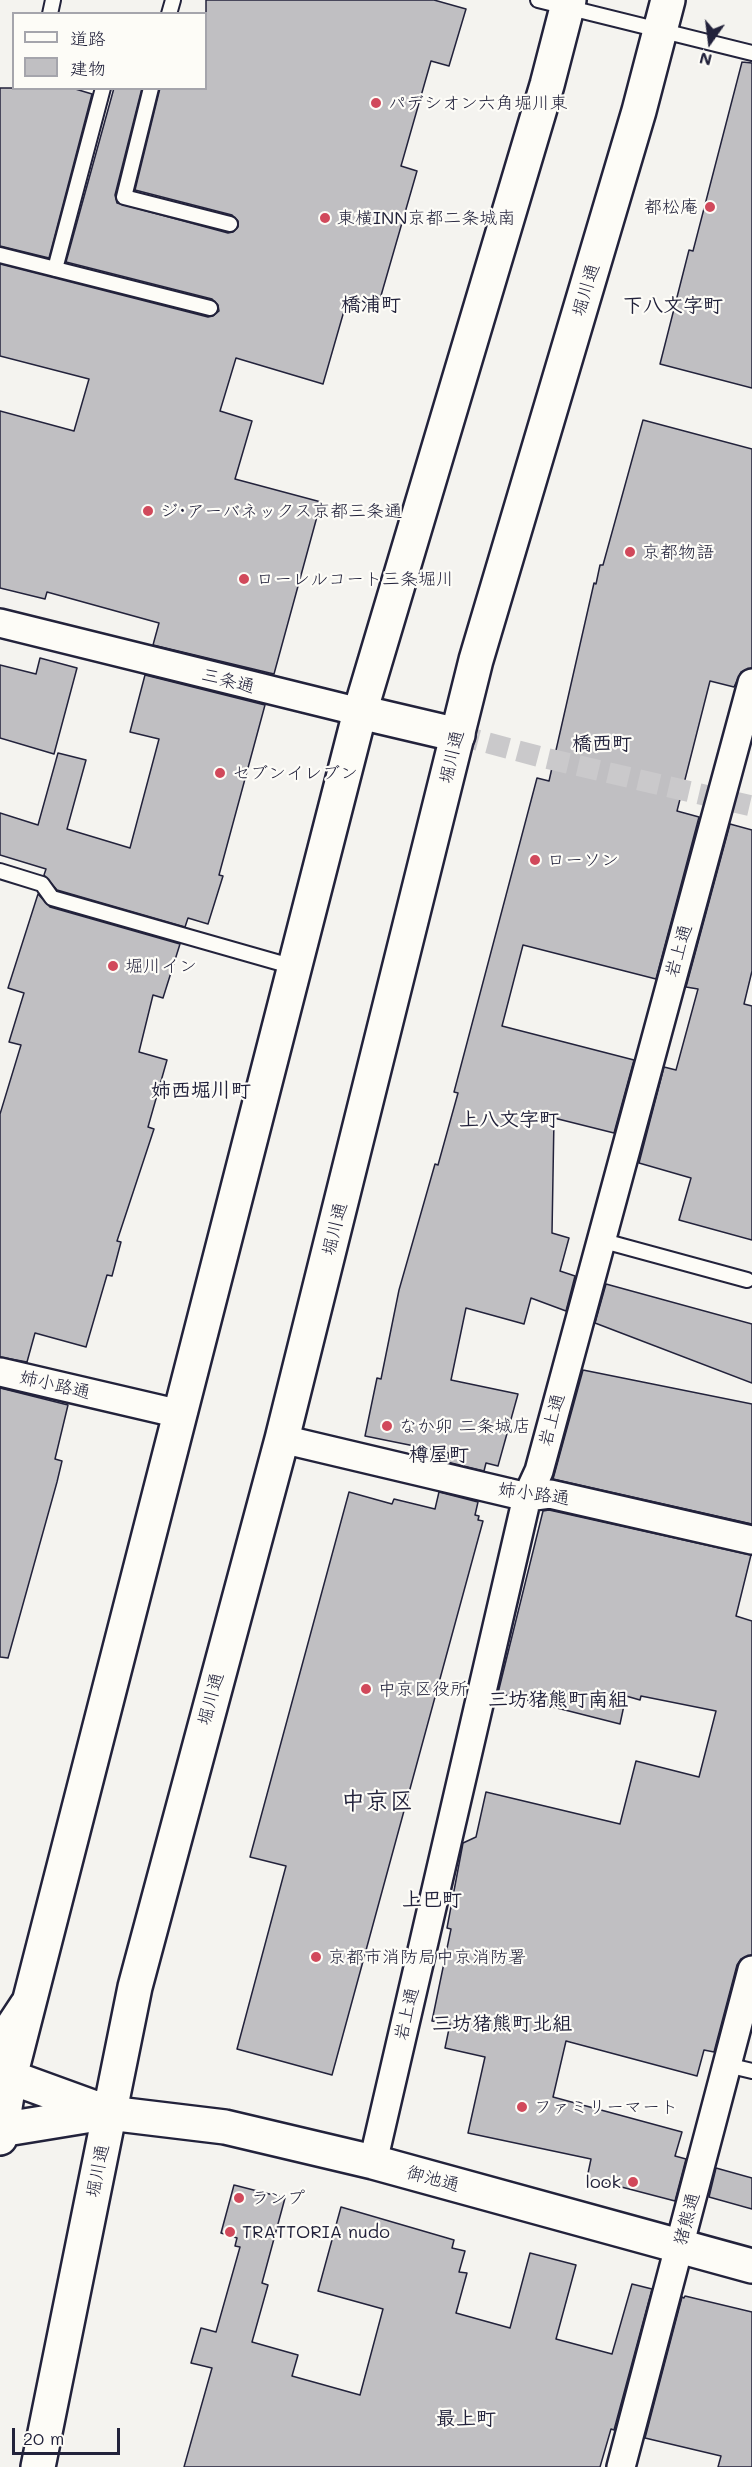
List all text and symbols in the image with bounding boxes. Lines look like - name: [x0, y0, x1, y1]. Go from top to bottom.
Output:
- legend: [12, 12, 207, 90]
- north arrow: [680, 12, 740, 72]
- text: 道路: [70, 26, 106, 50]
- text: N: [697, 48, 714, 72]
- text: 建物: [70, 56, 106, 80]
- place label: パデシオン六角堀川東: [388, 92, 568, 114]
- marker: パデシオン六角堀川東: [369, 96, 383, 110]
- place label: 都松庵: [644, 196, 698, 218]
- marker: 都松庵: [703, 200, 717, 214]
- place label: 東横INN京都二条城南: [337, 207, 515, 229]
- marker: 東横INN京都二条城南: [318, 211, 332, 225]
- street label: 堀川通: [568, 261, 604, 319]
- district label: 橋浦町: [341, 293, 401, 317]
- district label: 下八文字町: [623, 294, 723, 318]
- place label: ジ･アーバネックス京都三条通: [160, 500, 402, 522]
- marker: ジ･アーバネックス京都三条通: [141, 504, 155, 518]
- place label: 京都物語: [642, 541, 714, 563]
- marker: 京都物語: [623, 545, 637, 559]
- place label: ローレルコート三条堀川: [256, 568, 454, 590]
- marker: ローレルコート三条堀川: [237, 572, 251, 586]
- street label: 三条通: [199, 664, 257, 698]
- street label: 堀川通: [435, 728, 469, 786]
- district label: 橋西町: [572, 732, 632, 756]
- place label: セブンイレブン: [232, 762, 358, 784]
- marker: セブンイレブン: [213, 766, 227, 780]
- place label: ローソン: [547, 849, 619, 871]
- marker: ローソン: [528, 853, 542, 867]
- street label: 岩上通: [661, 922, 697, 980]
- place label: 堀川イン: [125, 955, 197, 977]
- marker: 堀川イン: [106, 959, 120, 973]
- district label: 姉西堀川町: [151, 1079, 251, 1103]
- district label: 上八文字町: [459, 1108, 559, 1132]
- street label: 堀川通: [318, 1200, 352, 1258]
- street label: 姉小路通: [17, 1366, 93, 1404]
- street label: 岩上通: [535, 1391, 569, 1449]
- place label: なか卯 二条城店: [399, 1415, 531, 1437]
- marker: なか卯 二条城店: [380, 1419, 394, 1433]
- district label: 樽屋町: [409, 1443, 469, 1467]
- street label: 姉小路通: [497, 1478, 571, 1510]
- street label: 堀川通: [194, 1670, 228, 1728]
- place label: 中京区役所: [378, 1678, 468, 1700]
- marker: 中京区役所: [359, 1682, 373, 1696]
- district label: 三坊猪熊町南組: [488, 1688, 628, 1712]
- district label: 中京区: [341, 1788, 413, 1816]
- district label: 上巴町: [402, 1888, 462, 1912]
- place label: 京都市消防局中京消防署: [328, 1946, 526, 1968]
- marker: 京都市消防局中京消防署: [309, 1950, 323, 1964]
- street label: 岩上通: [390, 1985, 424, 2043]
- district label: 三坊猪熊町北組: [432, 2012, 572, 2036]
- place label: ファミリーマート: [534, 2096, 678, 2118]
- marker: ファミリーマート: [515, 2100, 529, 2114]
- street label: 堀川通: [82, 2142, 114, 2200]
- street label: 御池通: [404, 2162, 462, 2196]
- place label: look: [586, 2171, 621, 2193]
- marker: look: [626, 2175, 640, 2189]
- place label: ランプ: [251, 2187, 305, 2209]
- street label: 猪熊通: [670, 2190, 704, 2248]
- marker: ランプ: [232, 2191, 246, 2205]
- place label: TRATTORIA nudo: [242, 2221, 390, 2243]
- marker: TRATTORIA nudo: [223, 2225, 237, 2239]
- district label: 最上町: [436, 2407, 496, 2431]
- scale bar: [15, 2416, 123, 2454]
- text: 20 m: [23, 2426, 64, 2450]

